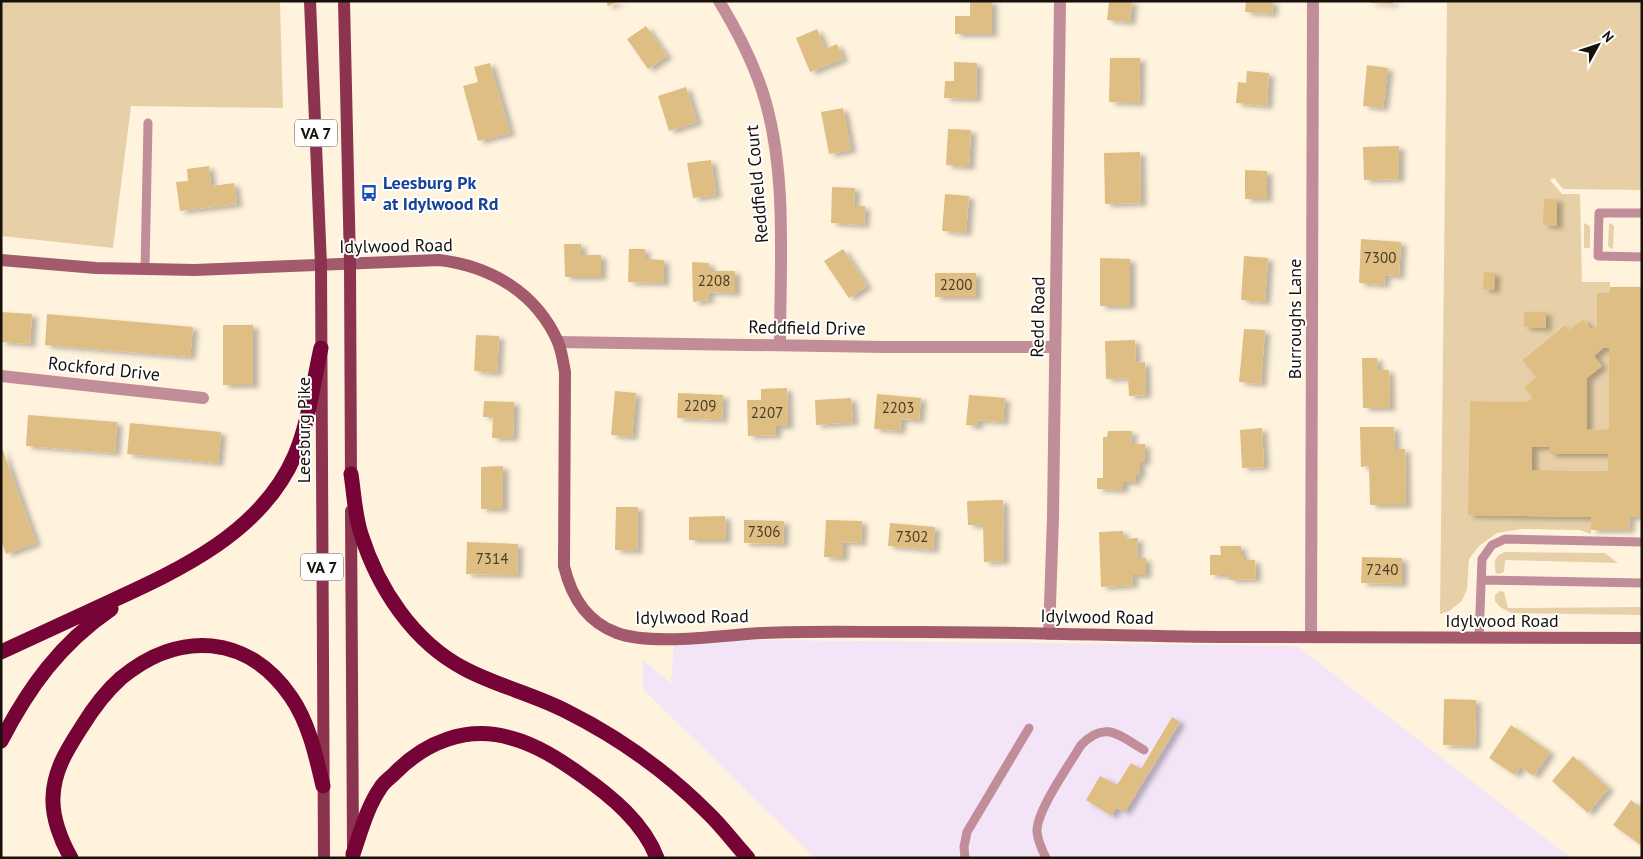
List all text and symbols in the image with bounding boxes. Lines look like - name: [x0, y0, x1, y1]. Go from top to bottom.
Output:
- north arrow: [1573, 20, 1623, 70]
- text: N: [1598, 27, 1618, 46]
- road number: VA 7: [295, 120, 337, 146]
- street label: Reddfield Court: [740, 124, 773, 244]
- place label: Leesburg Pk at Idylwood Rd: [383, 171, 498, 215]
- bus stop icon: Leesburg Pk at Idylwood Rd: [359, 183, 379, 203]
- street label: Idylwood Road: [339, 233, 453, 258]
- house number: 7300: [1364, 248, 1396, 267]
- street label: Burroughs Lane: [1283, 259, 1306, 379]
- house number: 2208: [698, 271, 730, 290]
- house number: 2200: [940, 275, 972, 294]
- street label: Redd Road: [1025, 276, 1050, 358]
- street label: Reddfield Drive: [748, 315, 866, 340]
- street label: Rockford Drive: [47, 351, 161, 386]
- street label: Leesburg Pike: [292, 377, 315, 483]
- house number: 2209: [684, 396, 716, 415]
- house number: 2203: [882, 398, 914, 417]
- house number: 2207: [751, 403, 783, 422]
- house number: 7306: [748, 522, 780, 541]
- house number: 7302: [896, 527, 928, 546]
- house number: 7314: [476, 549, 508, 568]
- road number: VA 7: [301, 554, 343, 580]
- house number: 7240: [1366, 560, 1398, 579]
- street label: Idylwood Road: [635, 604, 749, 629]
- street label: Idylwood Road: [1040, 604, 1154, 629]
- street label: Idylwood Road: [1445, 609, 1559, 632]

